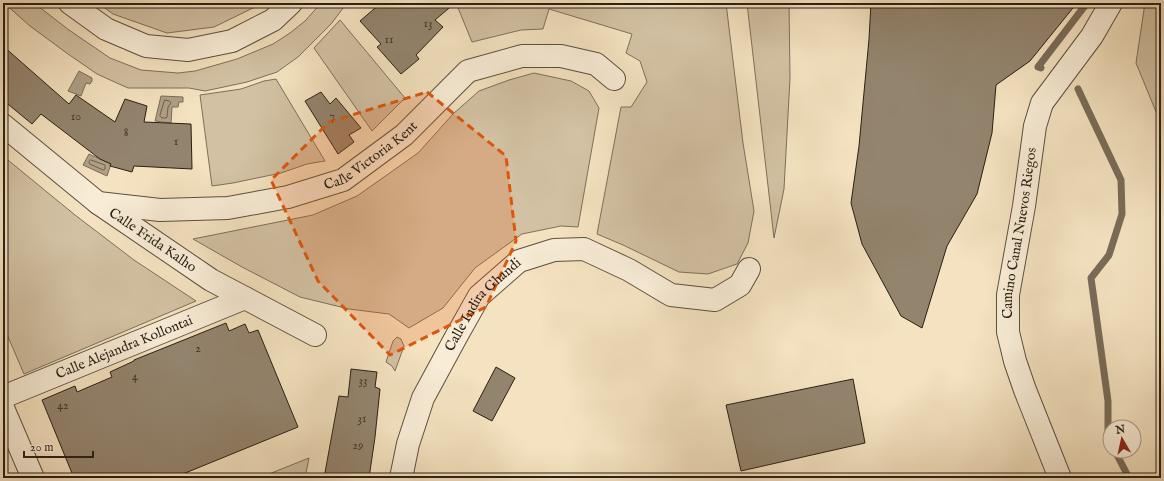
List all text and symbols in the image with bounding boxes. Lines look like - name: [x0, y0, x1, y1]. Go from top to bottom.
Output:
- house number: 13: [424, 16, 432, 31]
- house number: 11: [385, 32, 393, 47]
- house number: 10: [71, 109, 81, 124]
- house number: 7: [329, 109, 335, 124]
- street label: Calle Victoria Kent: [322, 117, 422, 194]
- house number: 8: [124, 125, 129, 140]
- house number: 1: [174, 134, 178, 149]
- street label: Camino Canal Nuevos Riegos: [999, 146, 1041, 319]
- street label: Calle Frida Kalho: [105, 204, 200, 277]
- street label: Calle Indira Ghandi: [441, 254, 525, 355]
- street label: Calle Alejandra Kollontai: [53, 311, 196, 383]
- house number: 2: [195, 341, 201, 356]
- house number: 4: [132, 369, 138, 384]
- house number: 33: [359, 373, 367, 388]
- house number: 42: [57, 398, 69, 413]
- house number: 31: [358, 411, 366, 426]
- north arrow: [1102, 419, 1142, 459]
- text: N: [1114, 422, 1127, 438]
- scale bar: [24, 433, 93, 459]
- house number: 29: [353, 438, 363, 453]
- text: 20 m: [30, 440, 53, 455]

